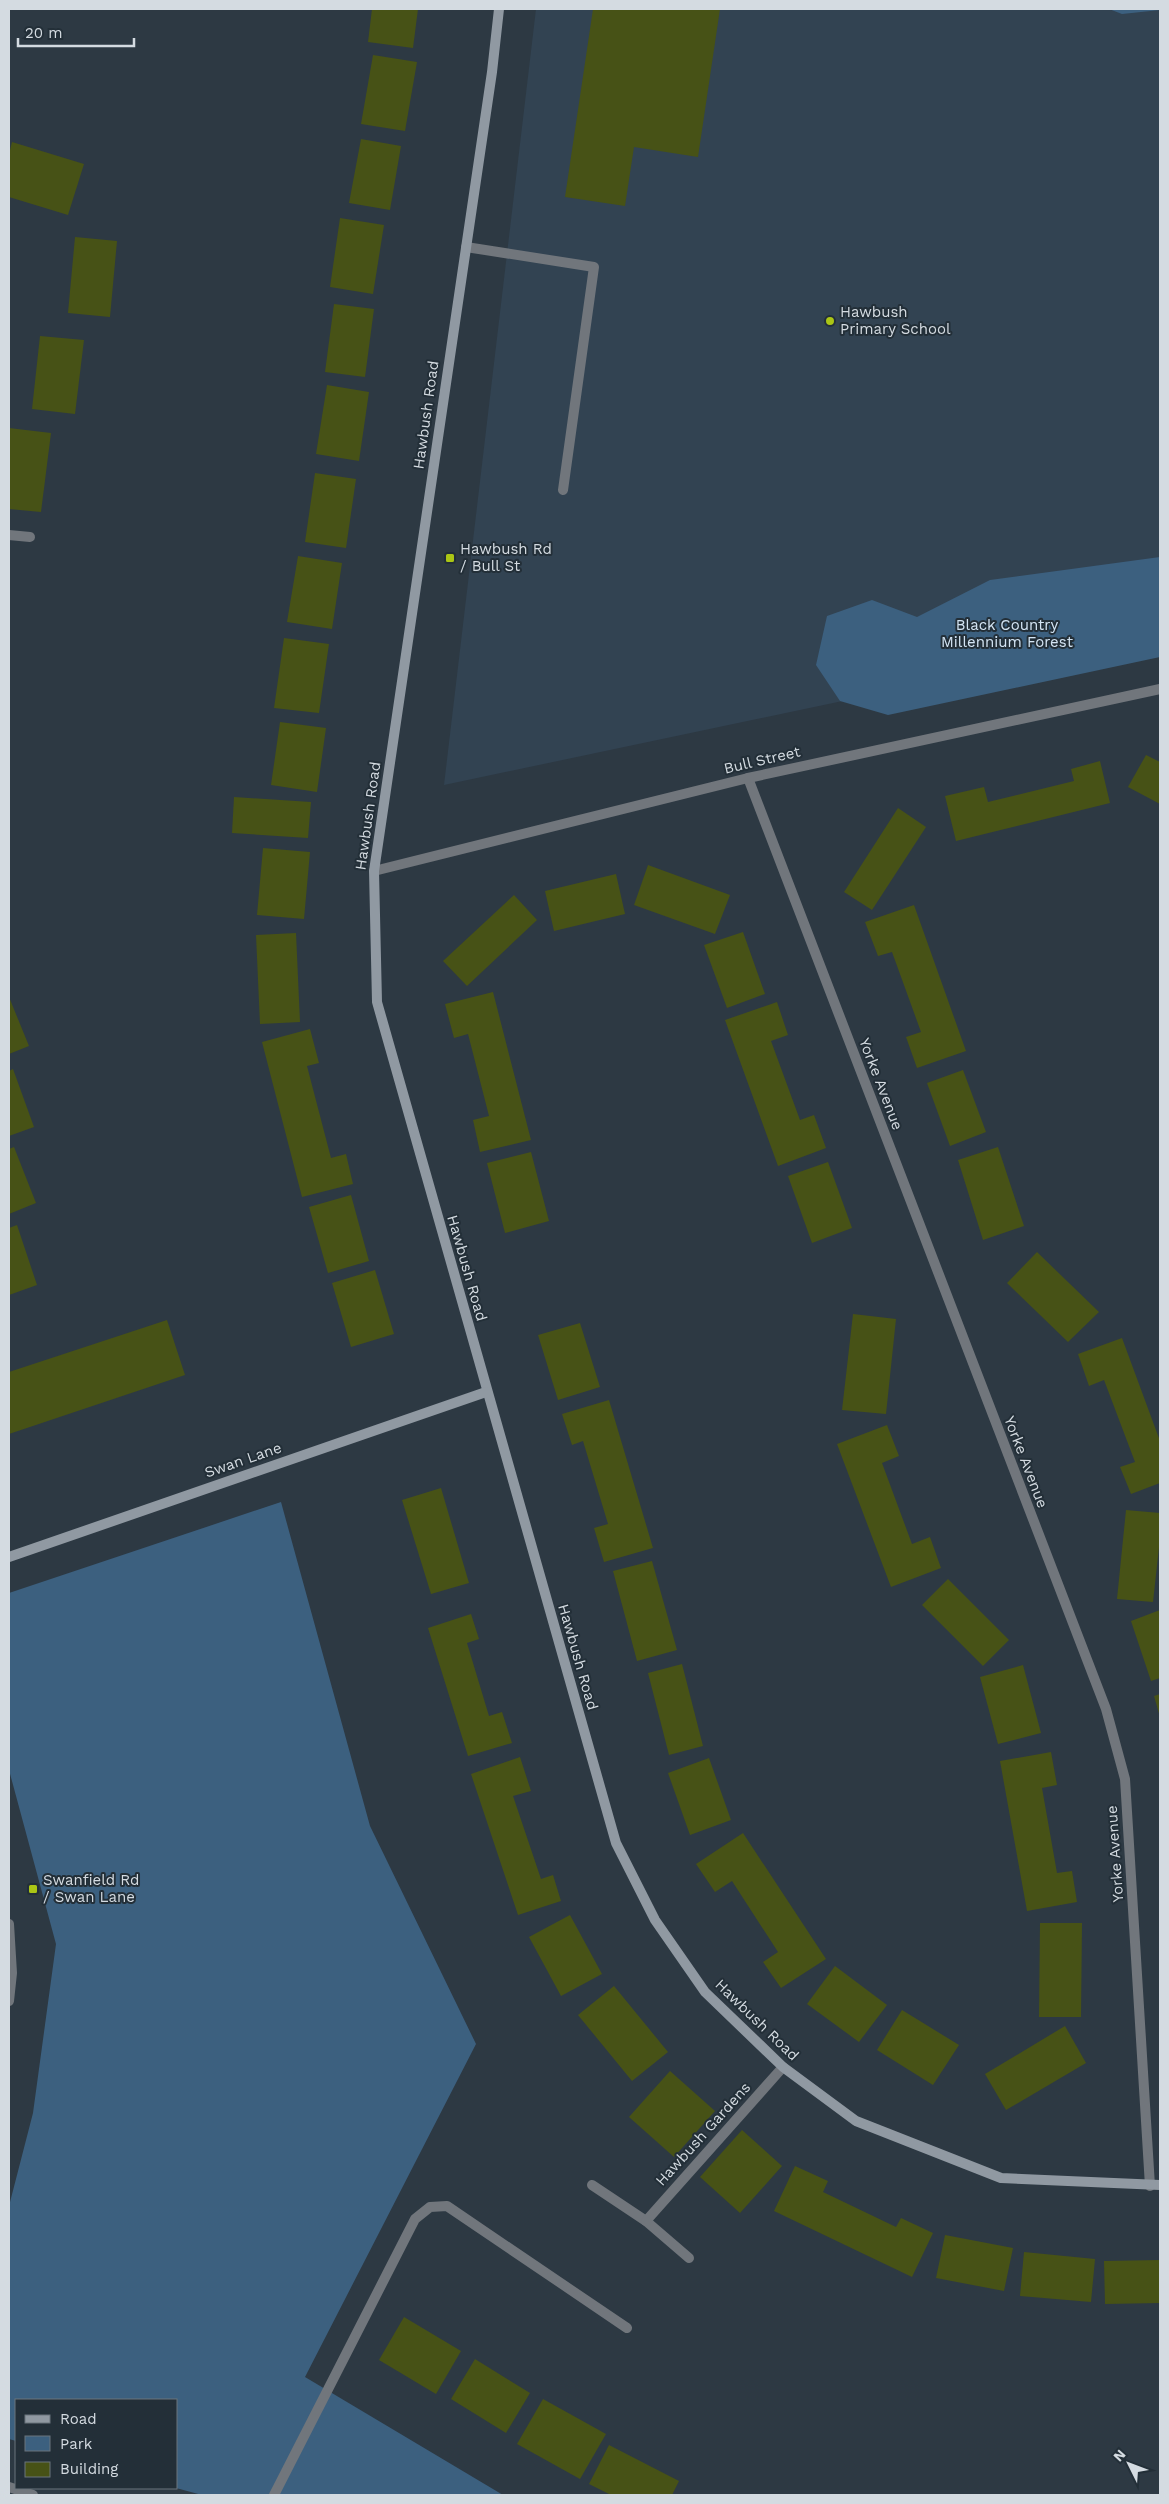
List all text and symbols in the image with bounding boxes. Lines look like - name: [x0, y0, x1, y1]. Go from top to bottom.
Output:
- scale bar: [18, 15, 134, 47]
- text: 20 m: [25, 24, 63, 42]
- place label: Hawbush Primary School: [840, 303, 951, 338]
- marker: Hawbush Primary School: [824, 315, 836, 327]
- street label: Hawbush Road: [409, 360, 443, 470]
- place label: Hawbush Rd / Bull St: [460, 540, 552, 575]
- marker: Hawbush Rd / Bull St: [444, 552, 456, 564]
- park label: Black Country Millennium Forest: [941, 616, 1074, 651]
- street label: Bull Street: [722, 742, 803, 778]
- street label: Hawbush Road: [351, 761, 385, 871]
- street label: Yorke Avenue: [855, 1035, 907, 1133]
- street label: Hawbush Road: [443, 1213, 491, 1323]
- street label: Yorke Avenue: [1000, 1413, 1052, 1511]
- street label: Swan Lane: [202, 1438, 284, 1482]
- street label: Hawbush Road: [554, 1602, 602, 1712]
- street label: Yorke Avenue: [1103, 1805, 1127, 1903]
- place label: Swanfield Rd / Swan Lane: [43, 1871, 139, 1906]
- marker: Swanfield Rd / Swan Lane: [27, 1883, 39, 1895]
- street label: Hawbush Road: [711, 1976, 803, 2064]
- street label: Hawbush Gardens: [652, 2078, 754, 2190]
- legend: [15, 2399, 178, 2489]
- text: Road: [60, 2410, 97, 2428]
- text: Park: [60, 2435, 93, 2453]
- north arrow: [1104, 2439, 1154, 2489]
- text: N: [1110, 2446, 1129, 2465]
- text: Building: [60, 2460, 118, 2478]

